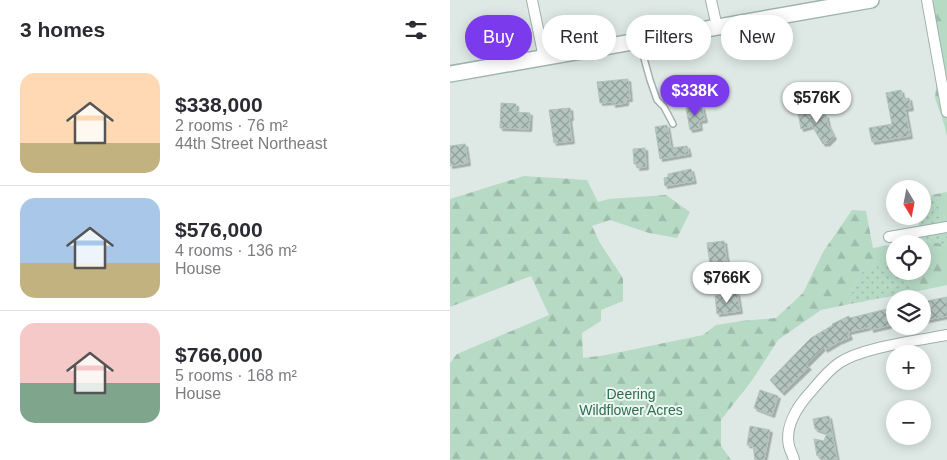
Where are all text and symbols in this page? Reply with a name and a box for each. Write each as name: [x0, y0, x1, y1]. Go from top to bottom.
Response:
chip: Buy: [465, 15, 532, 60]
chip: Rent: [542, 15, 616, 60]
chip: Filters: [626, 15, 711, 60]
chip: New: [721, 15, 793, 60]
icon: filters: [402, 16, 430, 44]
text: 3 homes: [20, 18, 105, 41]
pin: $338K: [660, 74, 730, 117]
text: $338K: [671, 82, 719, 99]
pin: $576K: [782, 82, 852, 124]
text: $576K: [793, 89, 841, 106]
icon: home: [60, 93, 120, 153]
text: $338,000: [175, 93, 263, 116]
text: 2 rooms · 76 m²: [175, 117, 288, 134]
text: 44th Street Northeast: [175, 135, 327, 152]
north arrow: [886, 180, 931, 225]
map controls: [886, 180, 931, 445]
icon: home: [60, 218, 120, 278]
text: $576,000: [175, 218, 263, 241]
button: locate: [886, 235, 931, 280]
text: 4 rooms · 136 m²: [175, 242, 297, 259]
text: House: [175, 260, 221, 277]
pin: $766K: [692, 262, 762, 304]
text: $766K: [703, 269, 751, 286]
button: layers: [886, 290, 931, 335]
icon: home: [60, 343, 120, 403]
text: $766,000: [175, 343, 263, 366]
button: +: [886, 345, 931, 390]
text: 5 rooms · 168 m²: [175, 367, 297, 384]
text: House: [175, 385, 221, 402]
park label: Deering Wildflower Acres: [579, 386, 683, 418]
button: −: [886, 400, 931, 445]

